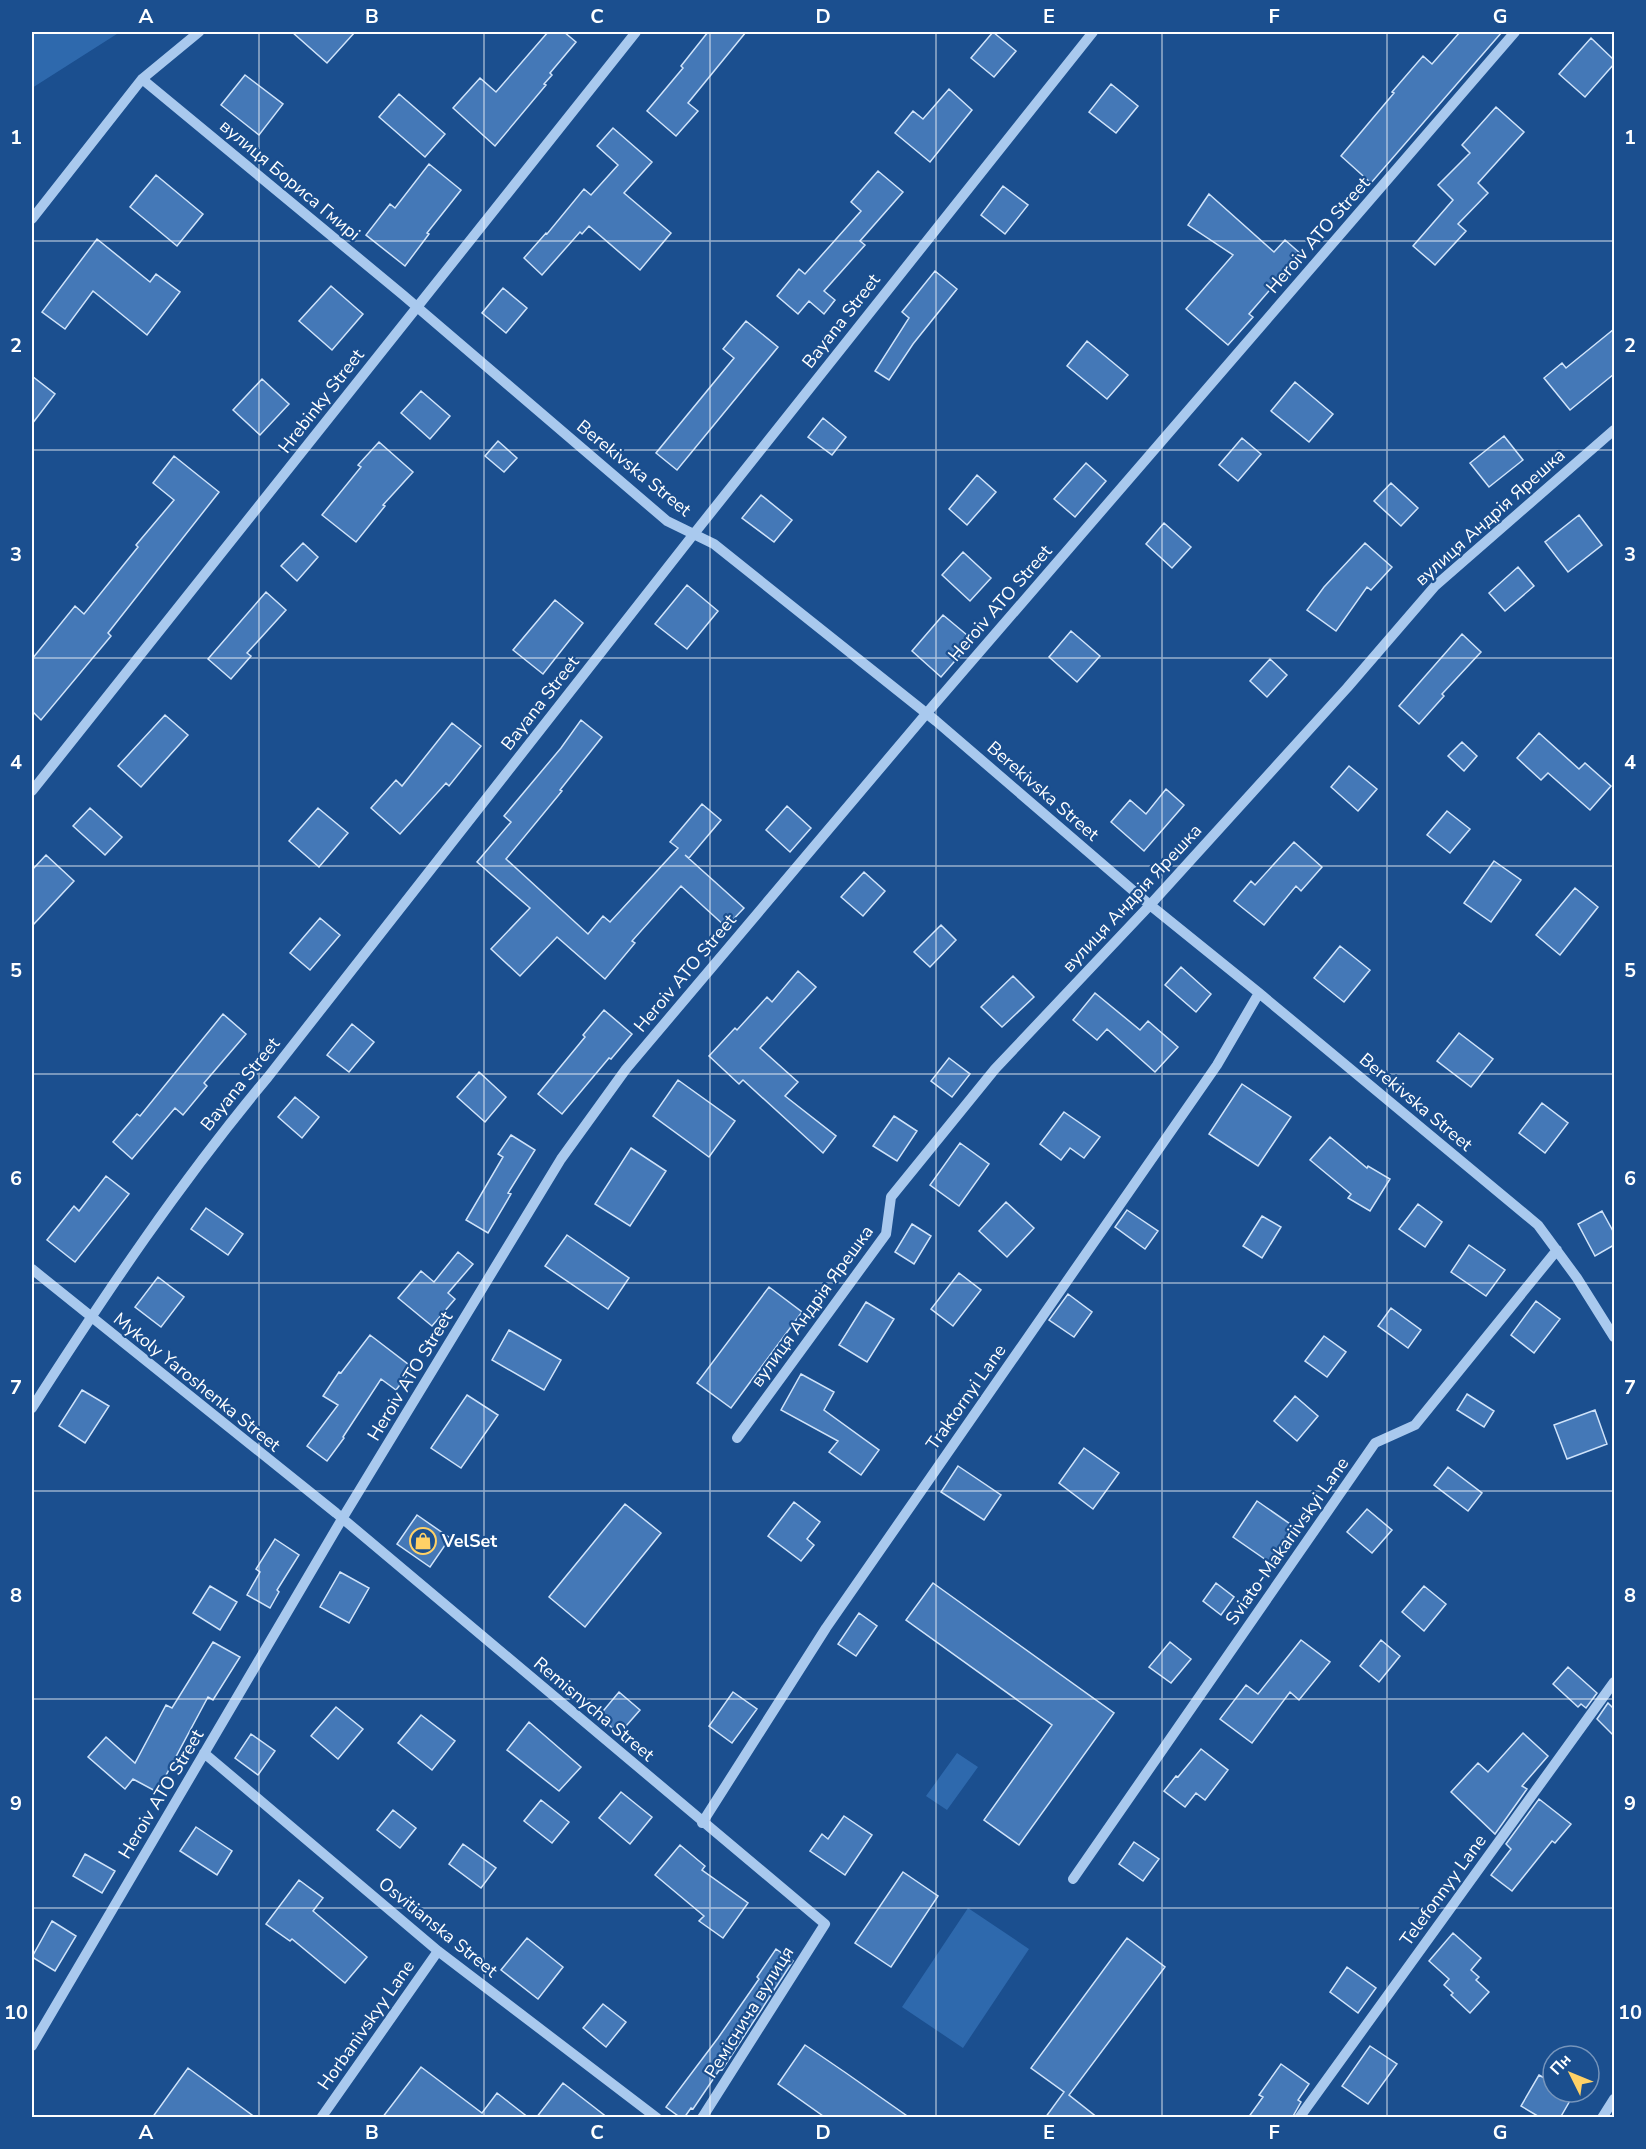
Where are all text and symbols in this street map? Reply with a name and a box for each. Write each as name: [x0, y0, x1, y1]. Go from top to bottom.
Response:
text: A: [139, 3, 154, 30]
text: B: [365, 3, 379, 30]
text: C: [590, 3, 604, 30]
text: D: [815, 3, 831, 30]
text: E: [1043, 3, 1055, 30]
text: F: [1268, 3, 1280, 30]
text: G: [1493, 3, 1507, 30]
street label: вулиця Бориса Гмирі: [215, 114, 365, 246]
text: 1: [10, 124, 22, 151]
text: 1: [1624, 124, 1636, 151]
street label: Heroiv ATO Street: [1261, 171, 1376, 298]
street label: Bayana Street: [797, 268, 886, 373]
text: 2: [10, 332, 22, 359]
text: 2: [1624, 332, 1636, 359]
street label: Hrebinky Street: [273, 343, 370, 458]
street label: Berekivska Street: [572, 414, 697, 522]
street label: вулиця Андрія Ярешка: [1410, 443, 1570, 591]
street label: Heroiv ATO Street: [943, 539, 1058, 666]
text: 3: [10, 541, 22, 568]
text: 3: [1624, 541, 1636, 568]
street label: Bayana Street: [496, 650, 585, 755]
street label: Berekivska Street: [982, 736, 1105, 847]
text: 4: [10, 749, 22, 776]
text: 4: [1624, 749, 1636, 776]
street label: вулиця Андрія Ярешка: [1057, 819, 1207, 977]
street label: Heroiv ATO Street: [629, 908, 742, 1037]
text: 5: [10, 957, 22, 984]
text: 5: [1624, 957, 1636, 984]
street label: Bayana Street: [195, 1032, 286, 1136]
street label: Berekivska Street: [1354, 1048, 1478, 1157]
text: 6: [10, 1165, 22, 1192]
text: 6: [1624, 1165, 1636, 1192]
street label: вулиця Андрія Ярешка: [745, 1220, 879, 1392]
street label: Heroiv ATO Street: [362, 1306, 459, 1445]
street label: Mykoly Yaroshenka Street: [108, 1307, 286, 1457]
street label: Traktornyi Lane: [921, 1339, 1011, 1455]
text: 7: [10, 1374, 22, 1401]
text: 7: [1624, 1374, 1636, 1401]
street label: Sviato-Makariivskyi Lane: [1220, 1452, 1354, 1630]
shop icon: VelSet: [408, 1526, 438, 1556]
place label: VelSet: [441, 1529, 497, 1553]
text: 8: [10, 1582, 22, 1609]
text: 8: [1624, 1582, 1636, 1609]
street label: Remisnycha Street: [529, 1651, 660, 1767]
street label: Heroiv ATO Street: [113, 1724, 210, 1863]
text: 9: [10, 1790, 22, 1817]
text: 9: [1624, 1790, 1636, 1817]
street label: Telefonnyy Lane: [1394, 1829, 1492, 1951]
street label: Osvitianska Street: [373, 1871, 503, 1983]
street label: Реміснича вулиця: [699, 1942, 799, 2082]
street label: Horbanivskyy Lane: [312, 1955, 420, 2095]
text: 10: [4, 1999, 28, 2026]
text: 10: [1618, 1999, 1642, 2026]
north arrow: [1541, 2044, 1601, 2104]
text: Пн: [1545, 2049, 1576, 2080]
text: A: [139, 2119, 154, 2146]
text: B: [365, 2119, 379, 2146]
text: C: [590, 2119, 604, 2146]
text: D: [815, 2119, 831, 2146]
text: E: [1043, 2119, 1055, 2146]
text: F: [1268, 2119, 1280, 2146]
text: G: [1493, 2119, 1507, 2146]

